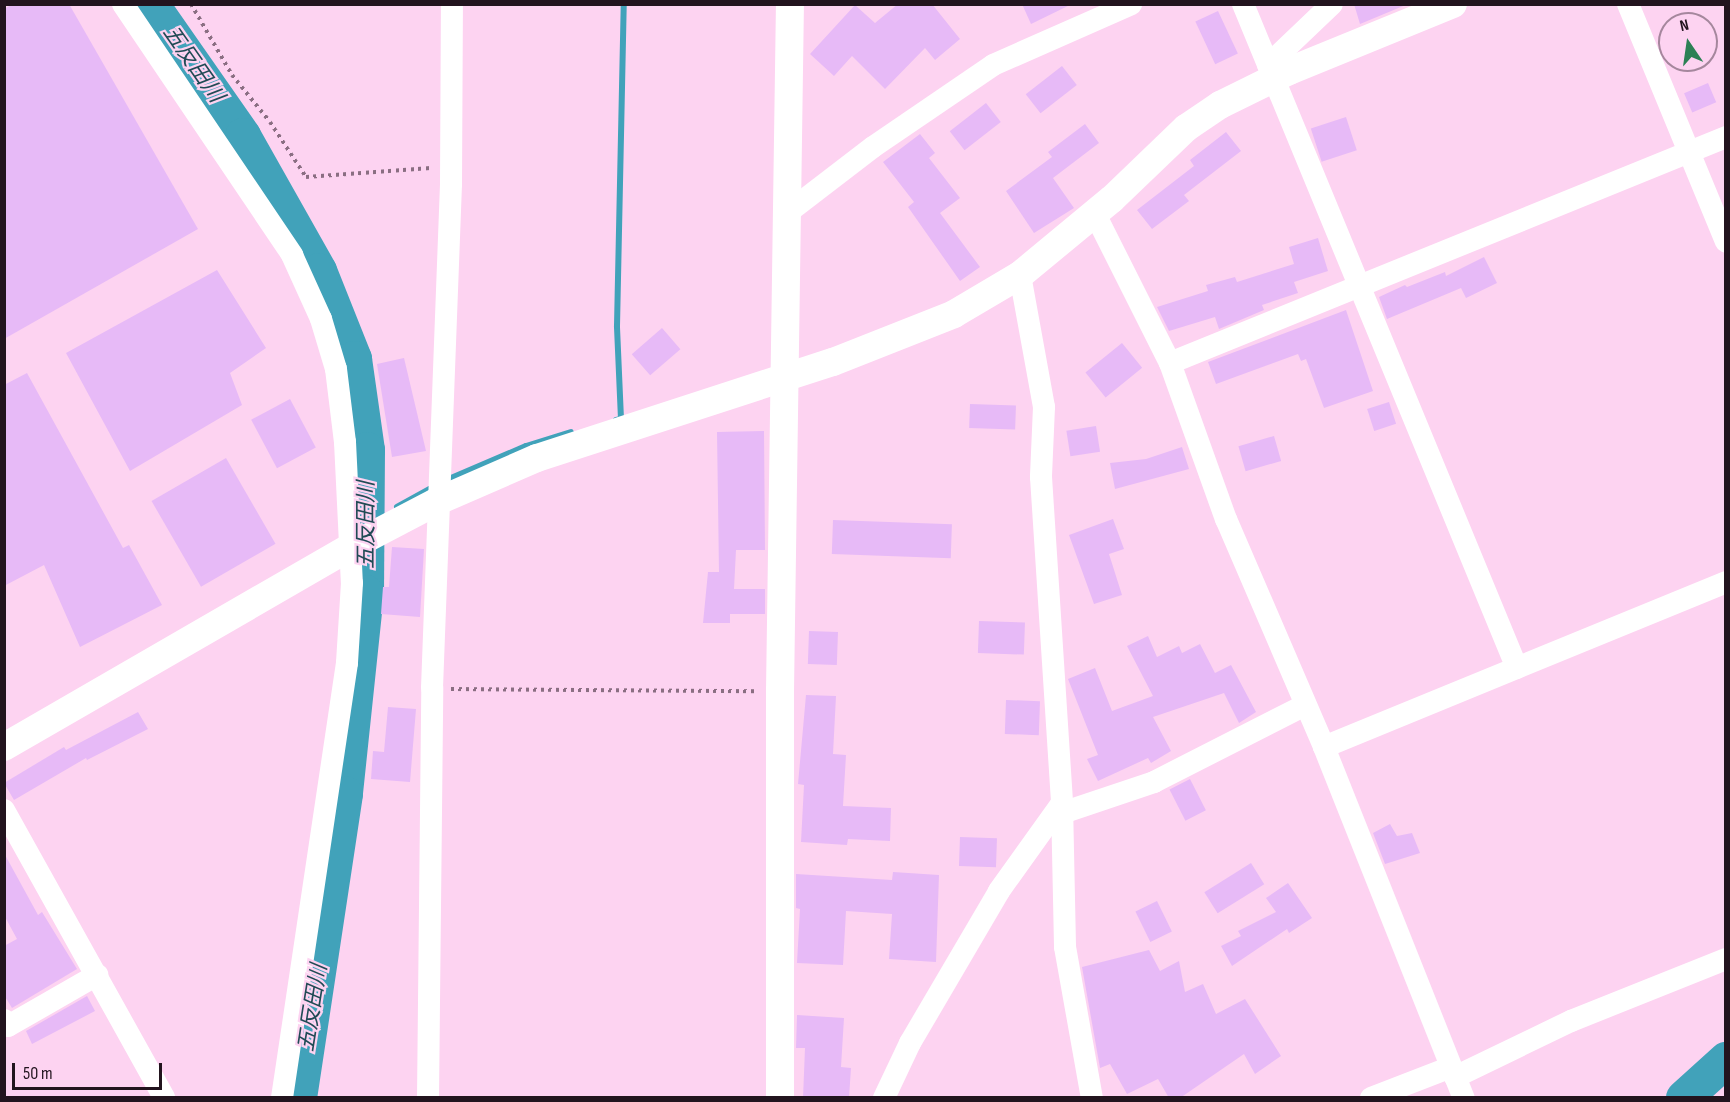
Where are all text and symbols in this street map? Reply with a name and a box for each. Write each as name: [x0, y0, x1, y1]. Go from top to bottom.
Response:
north arrow: [1658, 12, 1718, 72]
text: N: [1678, 16, 1691, 36]
water label: 五反田川: [157, 20, 229, 108]
water label: 五反田川: [354, 481, 380, 569]
water label: 五反田川: [293, 962, 333, 1054]
scale bar: [15, 1051, 165, 1089]
text: 50 m: [23, 1063, 53, 1084]

